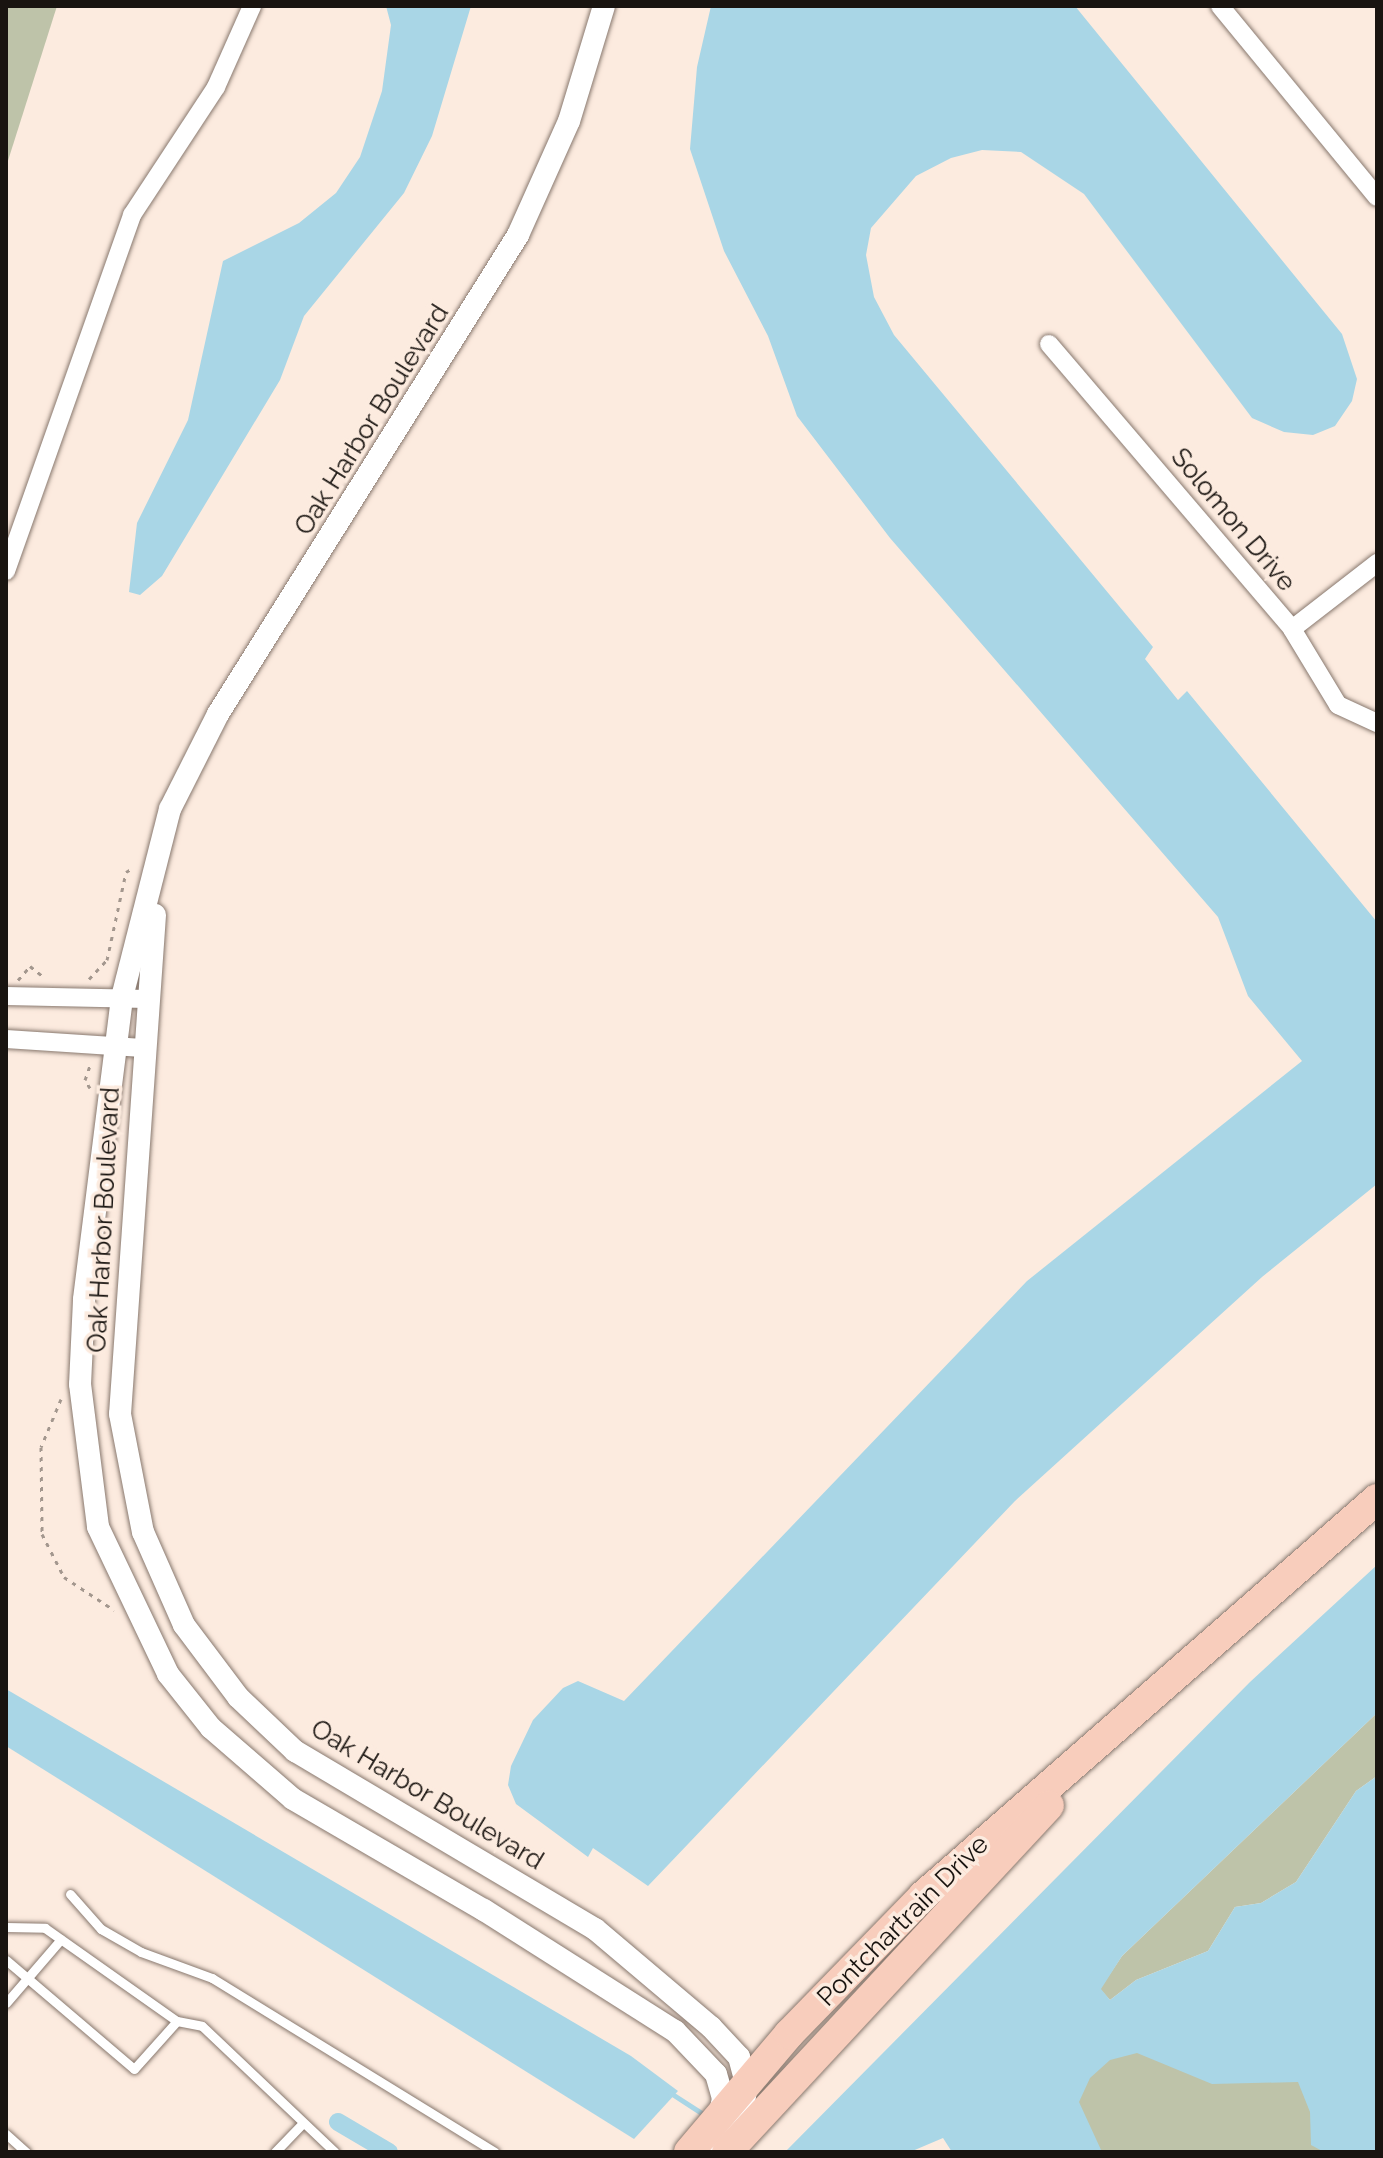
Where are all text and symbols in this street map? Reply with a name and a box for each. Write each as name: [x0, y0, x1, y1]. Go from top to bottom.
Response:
street label: Oak Harbor Boulevard: [288, 299, 456, 541]
street label: Solomon Drive: [1164, 442, 1302, 598]
street label: Oak Harbor Boulevard: [81, 1086, 127, 1354]
street label: Oak Harbor Boulevard: [305, 1713, 549, 1877]
street label: Pontchartrain Drive: [811, 1829, 995, 2013]

